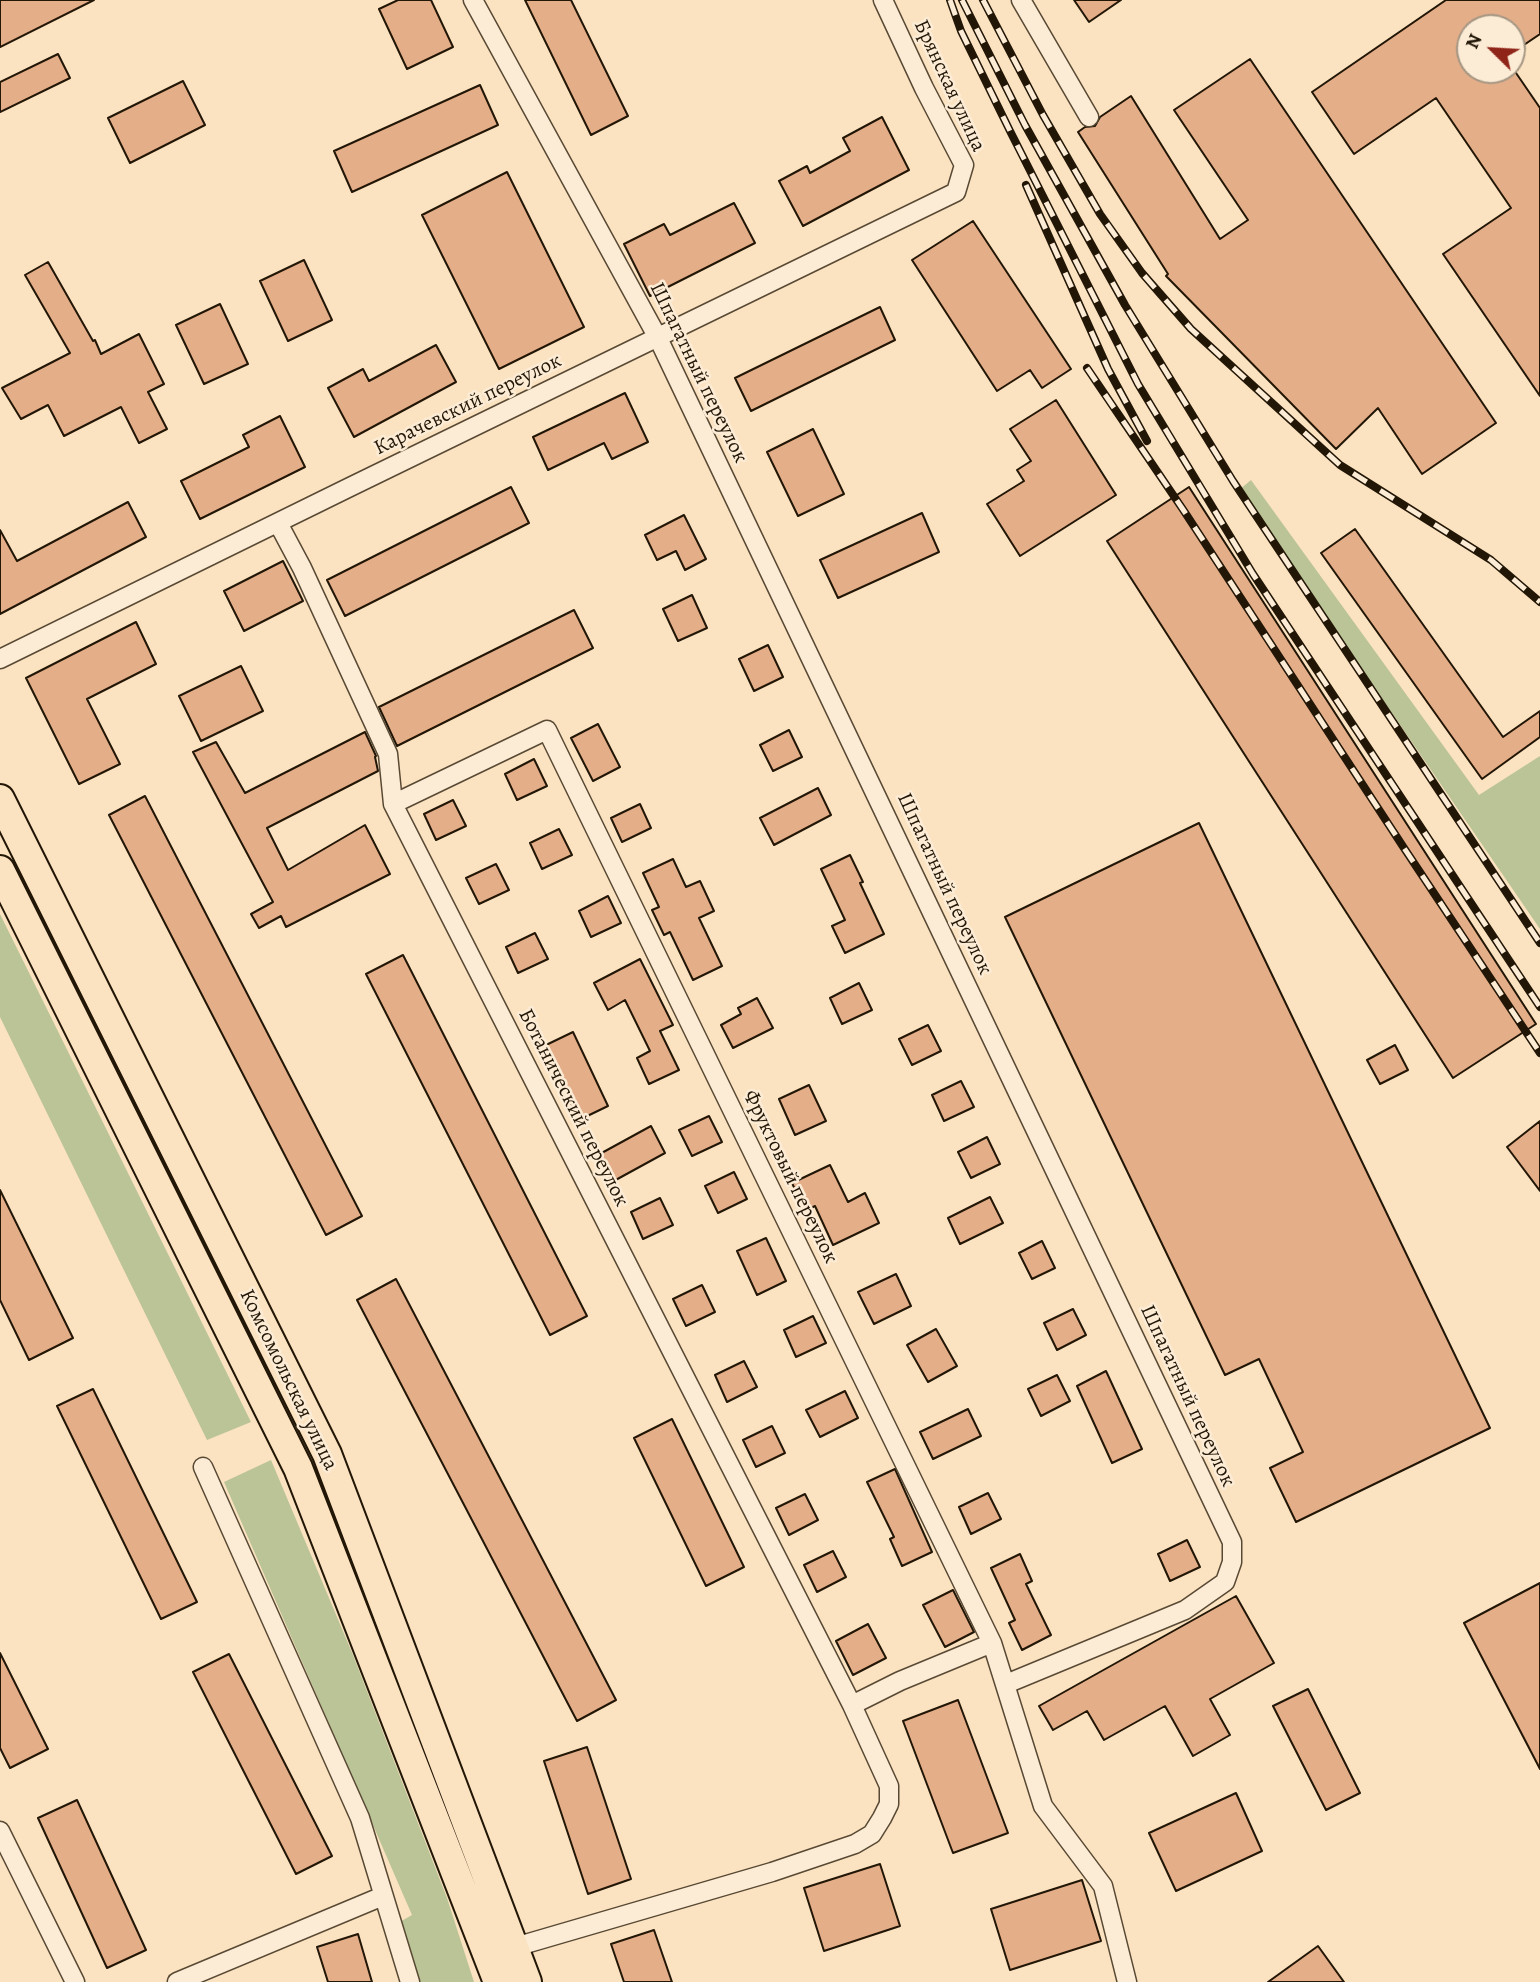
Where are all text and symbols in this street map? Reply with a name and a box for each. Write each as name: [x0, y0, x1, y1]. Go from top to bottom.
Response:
north arrow: [1456, 14, 1526, 84]
street label: Брянская улица: [907, 16, 991, 156]
text: N: [1459, 30, 1488, 53]
street label: Шпагатный переулок: [643, 279, 753, 467]
street label: Карачевский переулок: [370, 349, 566, 461]
street label: Шпагатный переулок: [891, 789, 997, 979]
street label: Ботанический переулок: [512, 1005, 634, 1211]
street label: Фруктовый переулок: [737, 1086, 843, 1268]
street label: Комсомольская улица: [233, 1285, 343, 1475]
street label: Шпагатный переулок: [1134, 1301, 1240, 1491]

